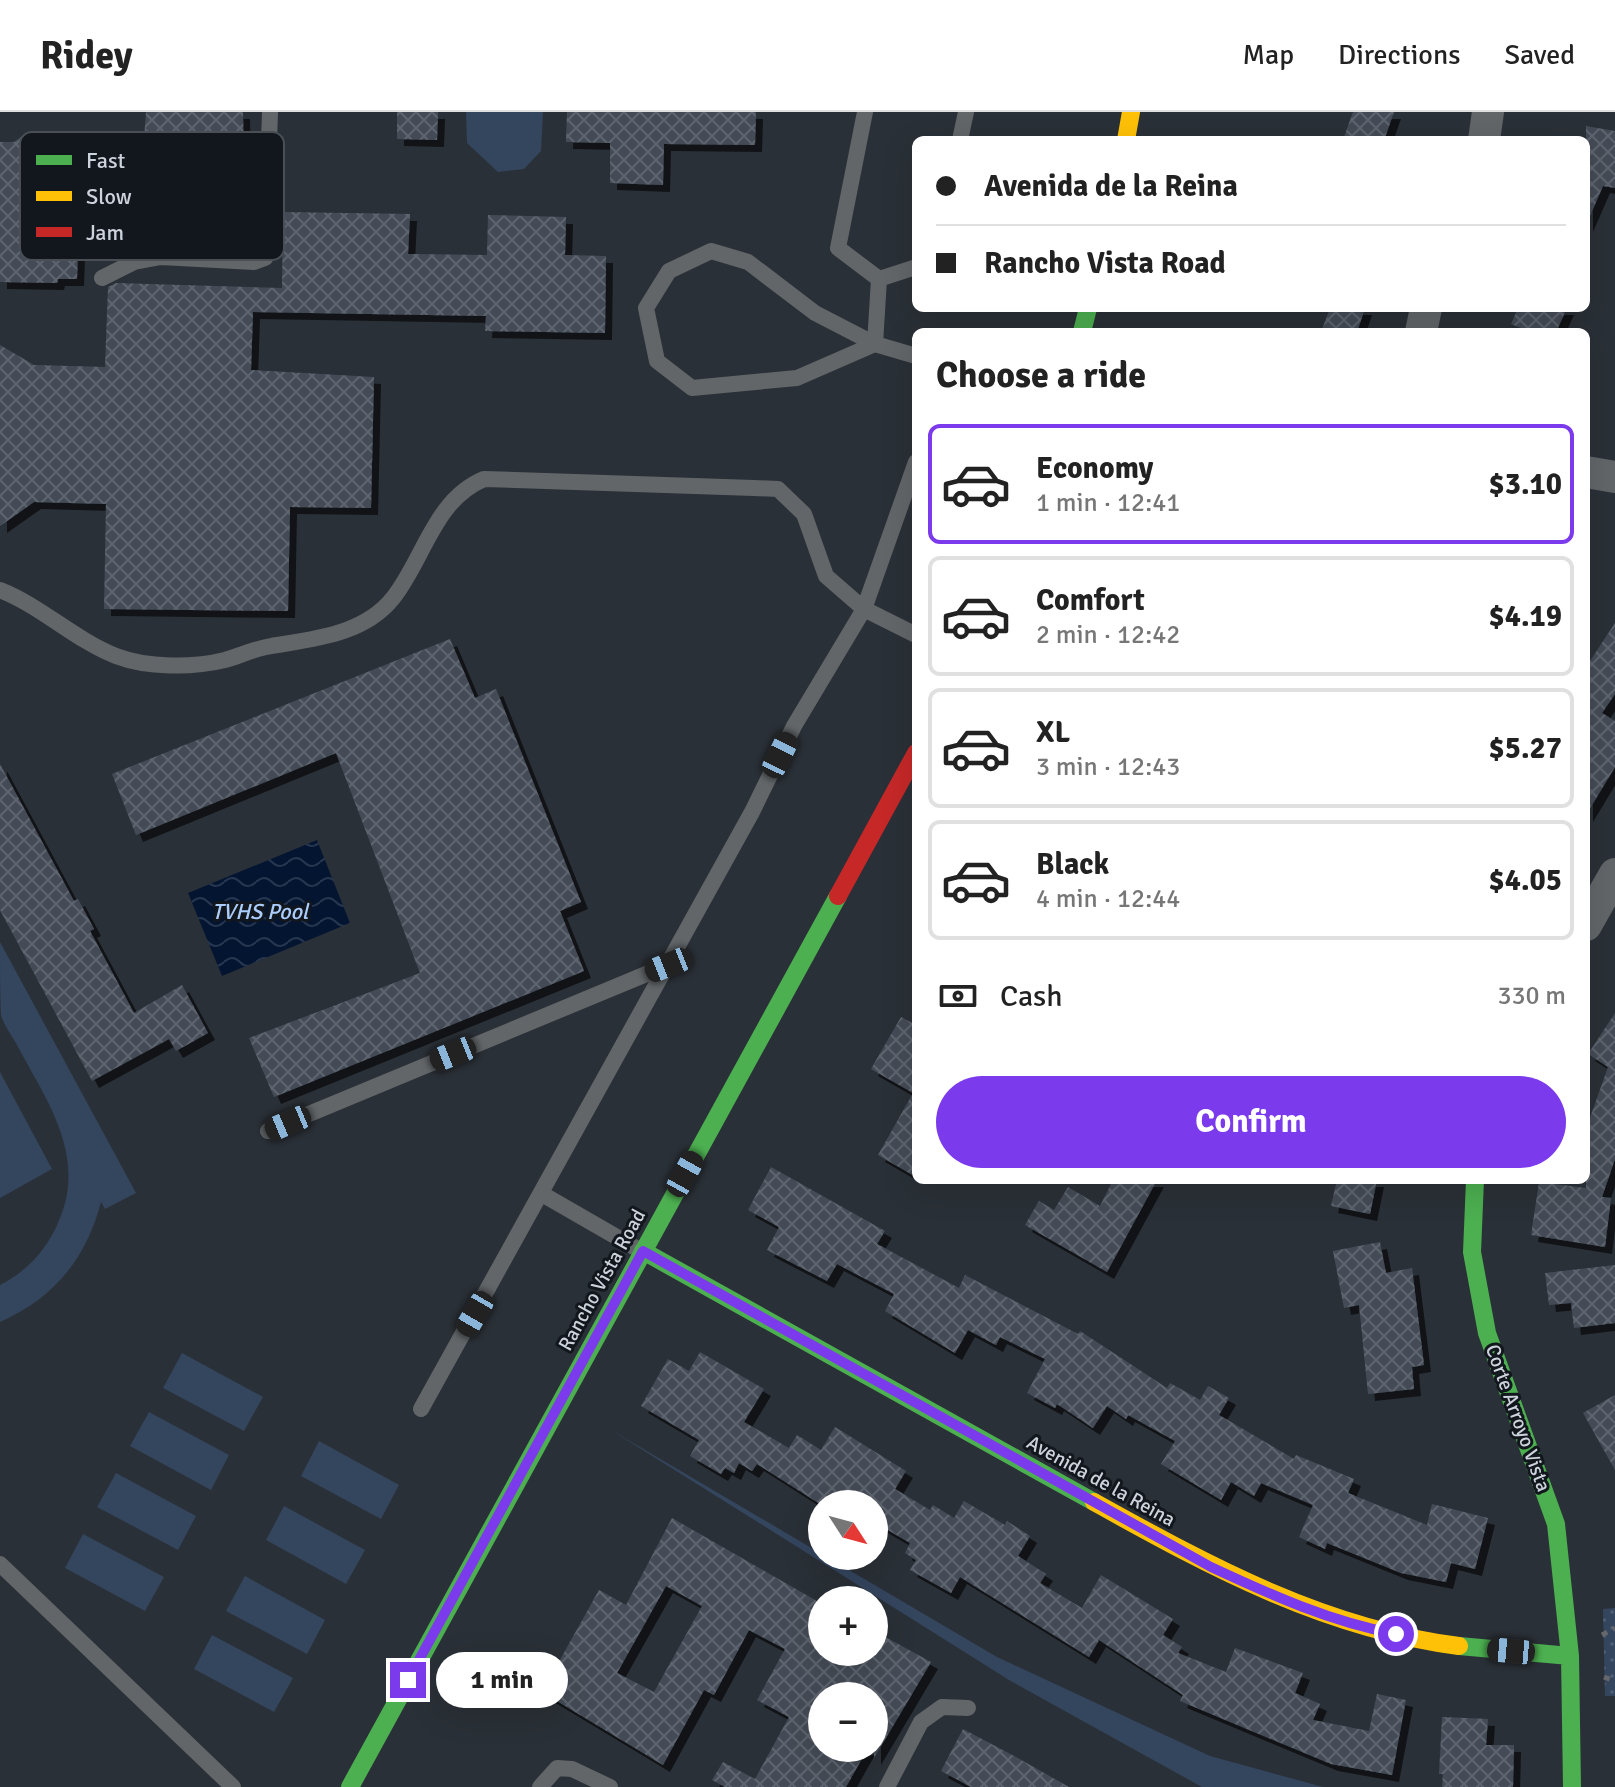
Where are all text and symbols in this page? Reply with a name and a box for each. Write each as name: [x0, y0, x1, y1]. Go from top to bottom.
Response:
text: Ridey: [40, 32, 133, 79]
text: Map: [1242, 38, 1294, 72]
text: Directions: [1338, 38, 1460, 72]
text: Saved: [1504, 38, 1575, 72]
legend: [20, 132, 284, 260]
text: Fast: [86, 147, 126, 174]
text: Avenida de la Reina: [984, 168, 1238, 205]
text: Slow: [86, 183, 132, 210]
text: Jam: [86, 219, 124, 246]
text: Rancho Vista Road: [984, 245, 1226, 282]
text: Choose a ride: [936, 353, 1146, 398]
icon: car: [940, 448, 1012, 520]
text: Economy: [1036, 450, 1153, 487]
text: $3.10: [1489, 466, 1562, 503]
text: 1 min · 12:41: [1036, 487, 1180, 519]
icon: car: [940, 580, 1012, 652]
text: Comfort: [1036, 582, 1145, 619]
text: $4.19: [1489, 598, 1562, 635]
text: 2 min · 12:42: [1036, 619, 1180, 651]
icon: car: [940, 712, 1012, 784]
text: XL: [1036, 714, 1070, 751]
car: [759, 728, 801, 782]
text: $5.27: [1489, 730, 1562, 767]
text: 3 min · 12:43: [1036, 751, 1180, 783]
icon: car: [940, 844, 1012, 916]
text: Black: [1036, 846, 1109, 883]
text: $4.05: [1489, 862, 1562, 899]
text: 4 min · 12:44: [1036, 883, 1180, 915]
water label: TVHS Pool: [212, 898, 310, 925]
car: [641, 945, 695, 985]
icon: cash: [936, 974, 980, 1018]
text: Cash: [1000, 978, 1063, 1015]
text: 330 m: [1497, 980, 1566, 1012]
car: [426, 1034, 480, 1074]
button: Confirm: [936, 1076, 1566, 1168]
car: [261, 1103, 315, 1143]
car: [663, 1147, 707, 1201]
street label: Rancho Vista Road: [553, 1205, 651, 1355]
car: [453, 1287, 497, 1341]
street label: Corte Arroyo Vista: [1480, 1341, 1556, 1495]
street label: Avenida de la Reina: [1022, 1430, 1180, 1532]
north arrow: [808, 1490, 888, 1570]
map controls: [808, 1490, 888, 1762]
button: +: [808, 1586, 888, 1666]
route start: [1378, 1616, 1414, 1652]
car: [1486, 1637, 1536, 1665]
callout: 1 min: [436, 1652, 568, 1708]
route end: [390, 1662, 426, 1698]
text: 1 min: [471, 1664, 533, 1696]
button: −: [808, 1682, 888, 1762]

